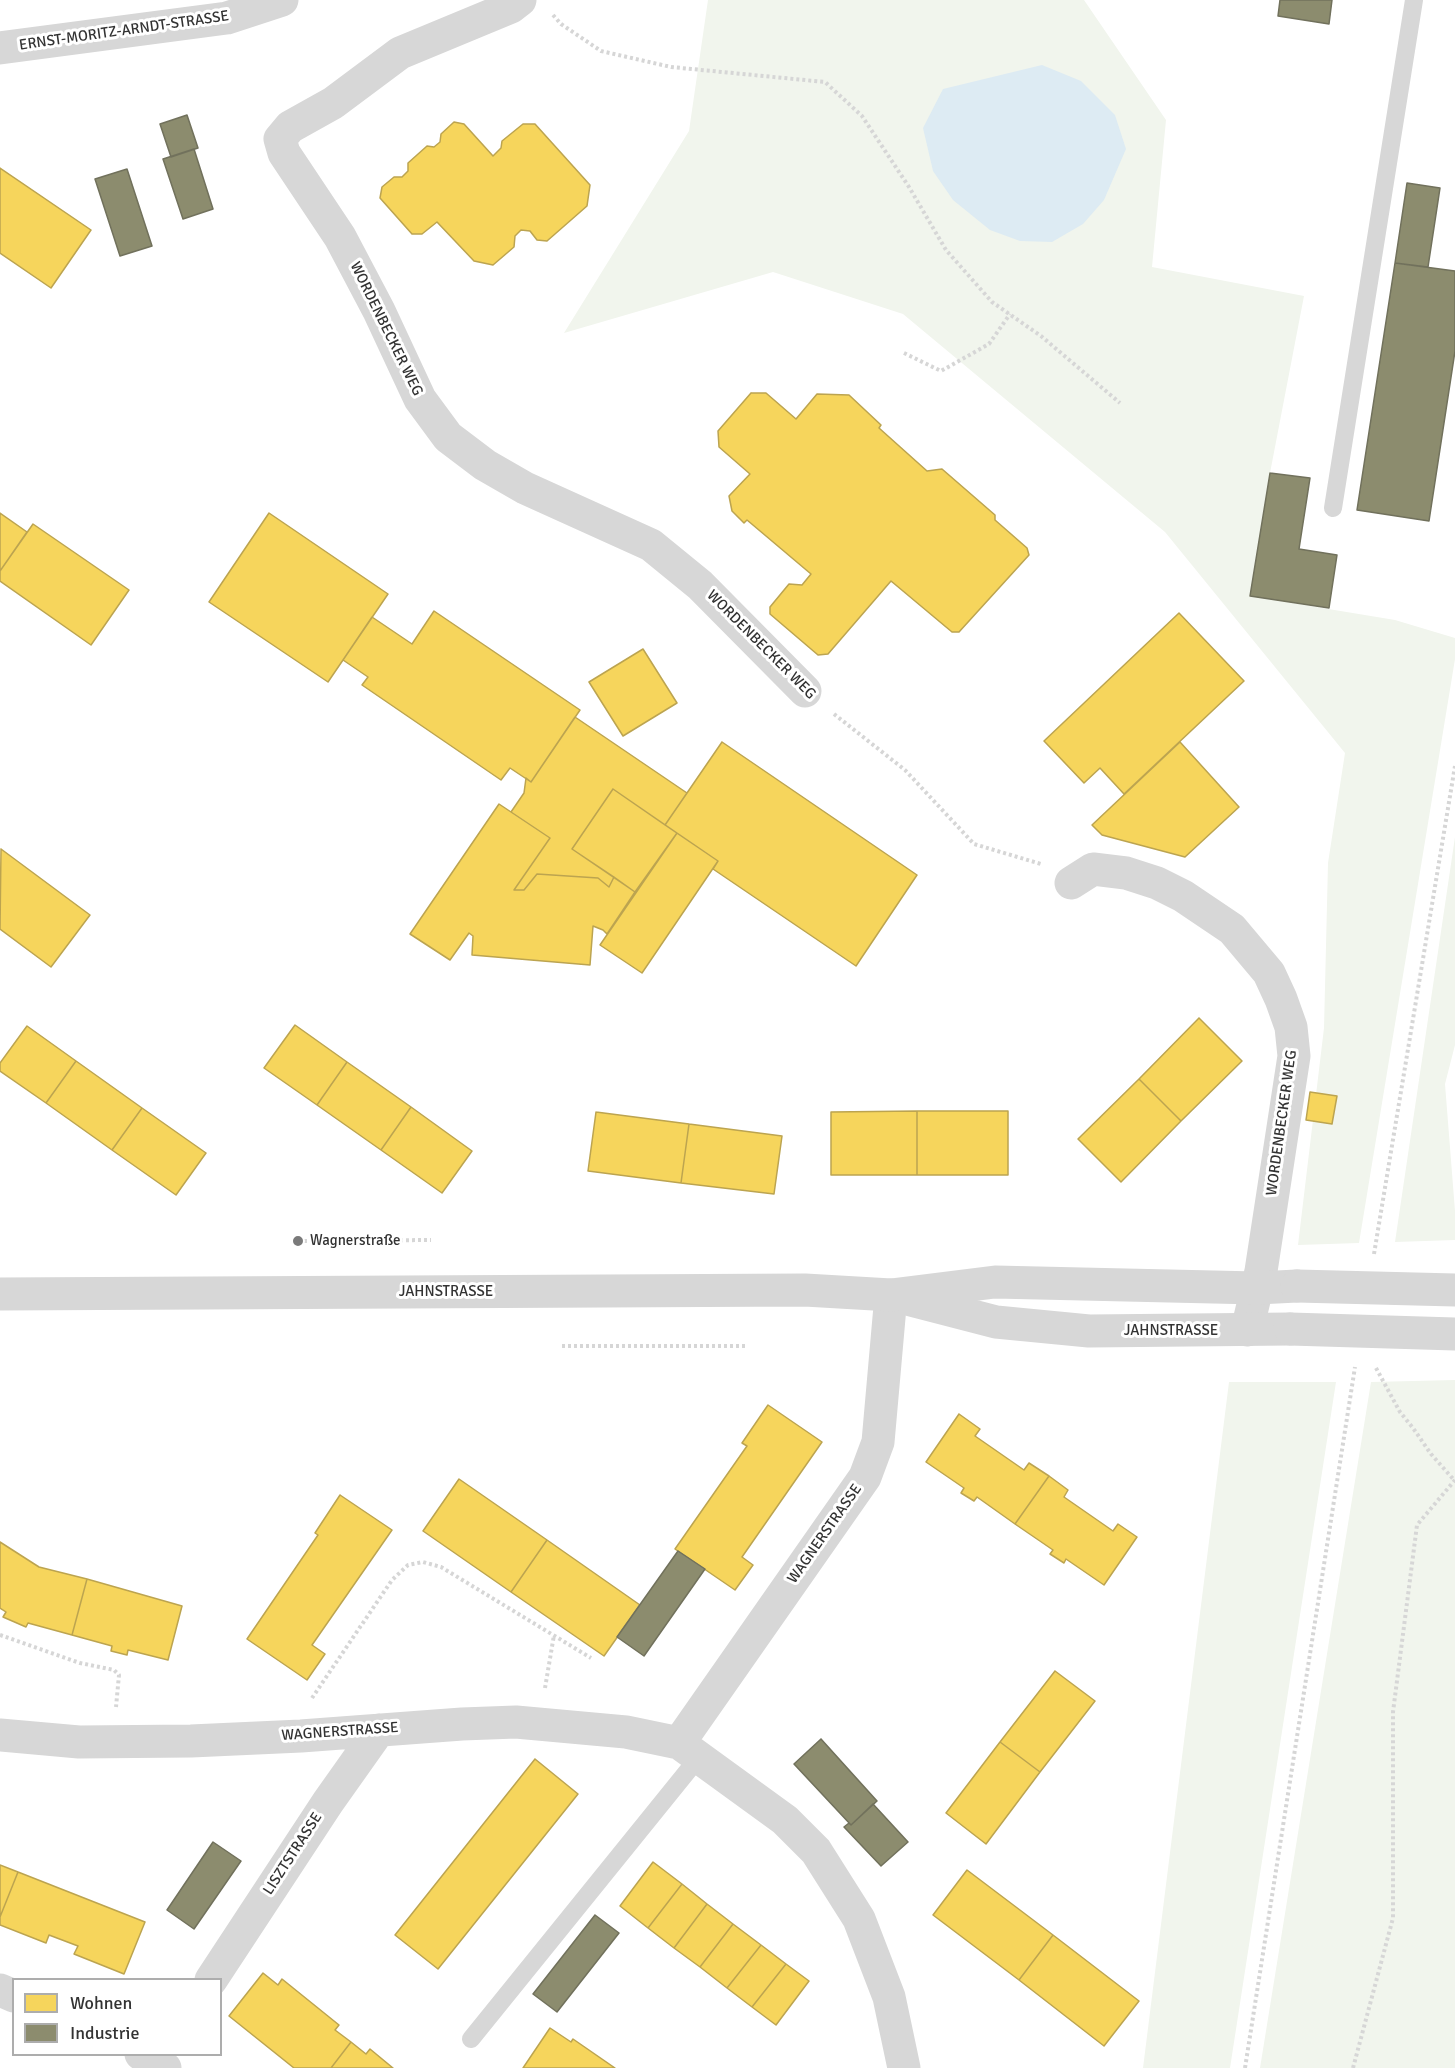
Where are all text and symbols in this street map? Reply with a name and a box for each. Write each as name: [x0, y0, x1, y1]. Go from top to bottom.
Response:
street label: ERNST-MORITZ-ARNDT-STRASSE: [18, 7, 230, 55]
street label: WORDENBECKER WEG: [346, 259, 426, 399]
street label: WORDENBECKER WEG: [703, 587, 819, 703]
street label: WORDENBECKER WEG: [1263, 1049, 1301, 1197]
place label: Wagnerstraße: [310, 1232, 401, 1250]
marker: Wagnerstraße: [291, 1234, 305, 1248]
street label: JAHNSTRASSE: [399, 1283, 493, 1301]
street label: JAHNSTRASSE: [1124, 1322, 1218, 1340]
street label: WAGNERSTRASSE: [784, 1481, 866, 1587]
street label: WAGNERSTRASSE: [281, 1719, 399, 1745]
street label: LISZTSTRASSE: [260, 1809, 326, 1899]
legend: [12, 1978, 222, 2056]
text: Wohnen: [70, 1992, 132, 2014]
text: Industrie: [70, 2022, 140, 2044]

